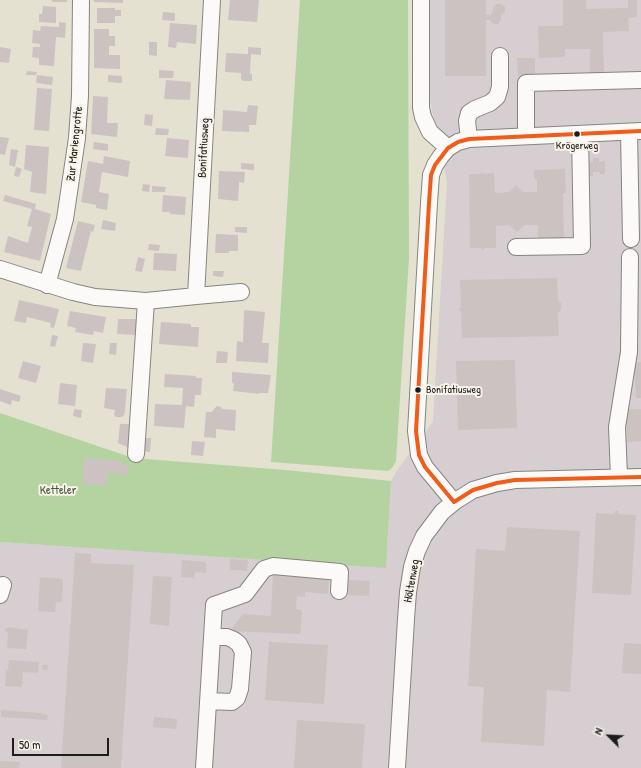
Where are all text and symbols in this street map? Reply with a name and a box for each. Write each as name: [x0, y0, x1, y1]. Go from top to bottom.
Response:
street label: Zur Mariengrotte: [64, 106, 86, 182]
street label: Bonifatiusweg: [195, 118, 213, 178]
marker: Krögerweg: [572, 129, 582, 139]
place label: Krögerweg: [556, 139, 598, 153]
place label: Bonifatiusweg: [426, 383, 481, 397]
marker: Bonifatiusweg: [413, 385, 423, 395]
park label: Ketteler: [40, 484, 76, 498]
street label: Höltenweg: [401, 558, 423, 604]
north arrow: [589, 716, 629, 756]
text: N: [590, 726, 606, 737]
scale bar: [14, 730, 111, 756]
text: 50 m: [19, 736, 40, 753]

